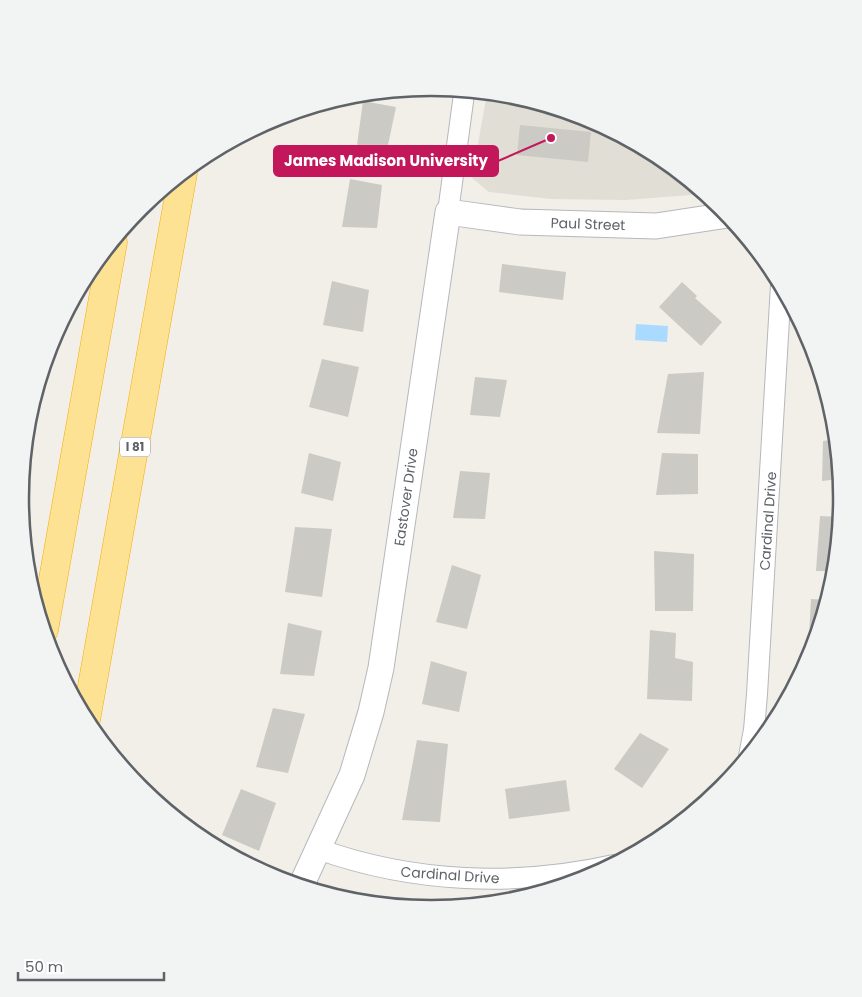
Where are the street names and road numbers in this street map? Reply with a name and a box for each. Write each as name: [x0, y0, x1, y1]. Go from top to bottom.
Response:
street label: Paul Street: [550, 213, 626, 235]
road number: I 81: [120, 438, 150, 457]
street label: Eastover Drive: [389, 446, 423, 547]
street label: Cardinal Drive: [755, 471, 781, 571]
street label: Cardinal Drive: [400, 862, 500, 888]

